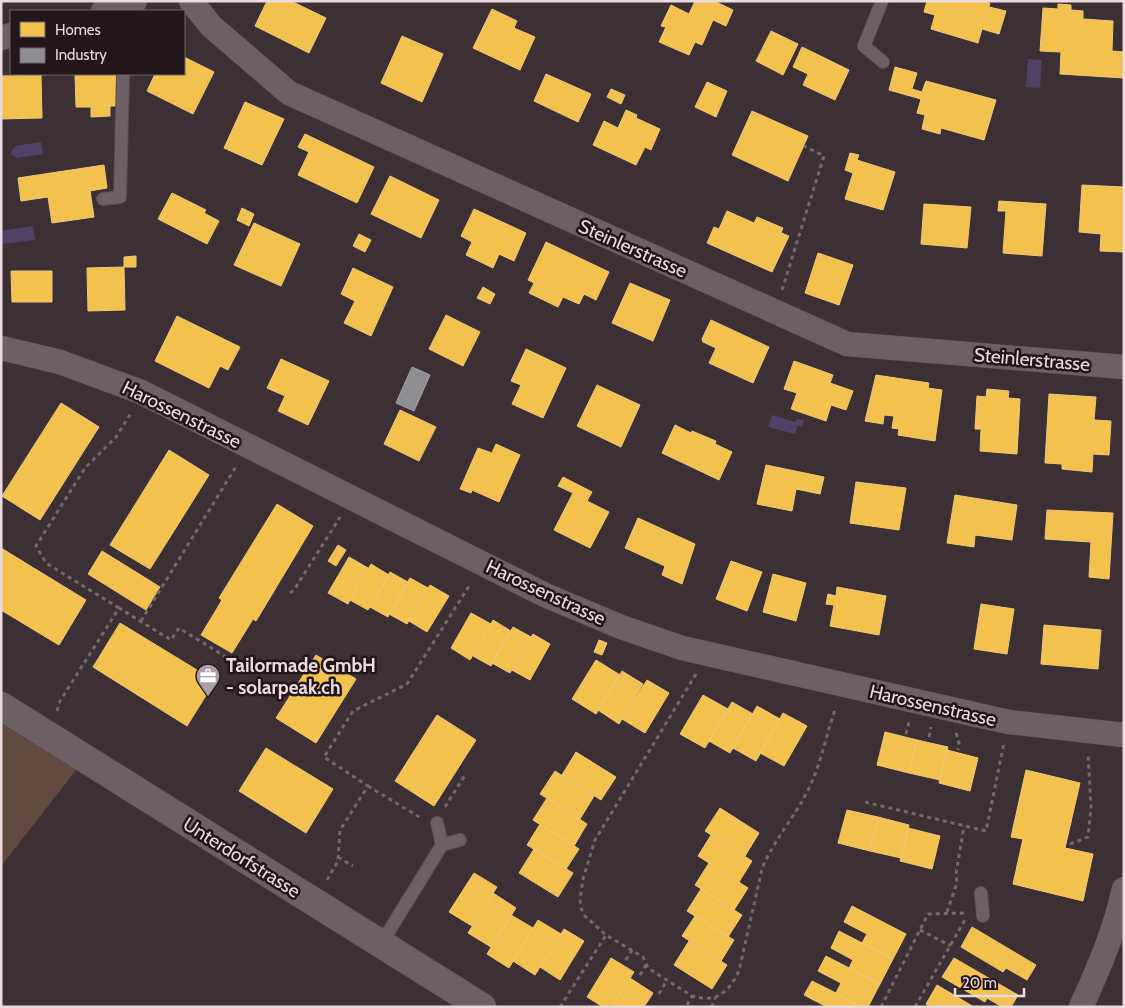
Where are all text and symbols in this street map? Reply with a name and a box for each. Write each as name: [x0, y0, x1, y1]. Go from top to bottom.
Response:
legend: [10, 10, 185, 75]
text: Homes: [55, 21, 101, 39]
text: Industry: [55, 46, 107, 64]
street label: Steinlerstrasse: [575, 214, 691, 283]
street label: Steinlerstrasse: [973, 343, 1091, 376]
street label: Harossenstrasse: [119, 376, 245, 453]
street label: Harossenstrasse: [482, 555, 610, 630]
place label: Tailormade GmbH - solarpeak.ch: [226, 654, 376, 699]
office icon: Tailormade GmbH - solarpeak.ch: [195, 663, 221, 697]
street label: Harossenstrasse: [867, 680, 999, 731]
street label: Unterdorfstrasse: [179, 812, 305, 903]
scale bar: [955, 966, 1024, 998]
text: 20 m: [962, 974, 997, 992]

